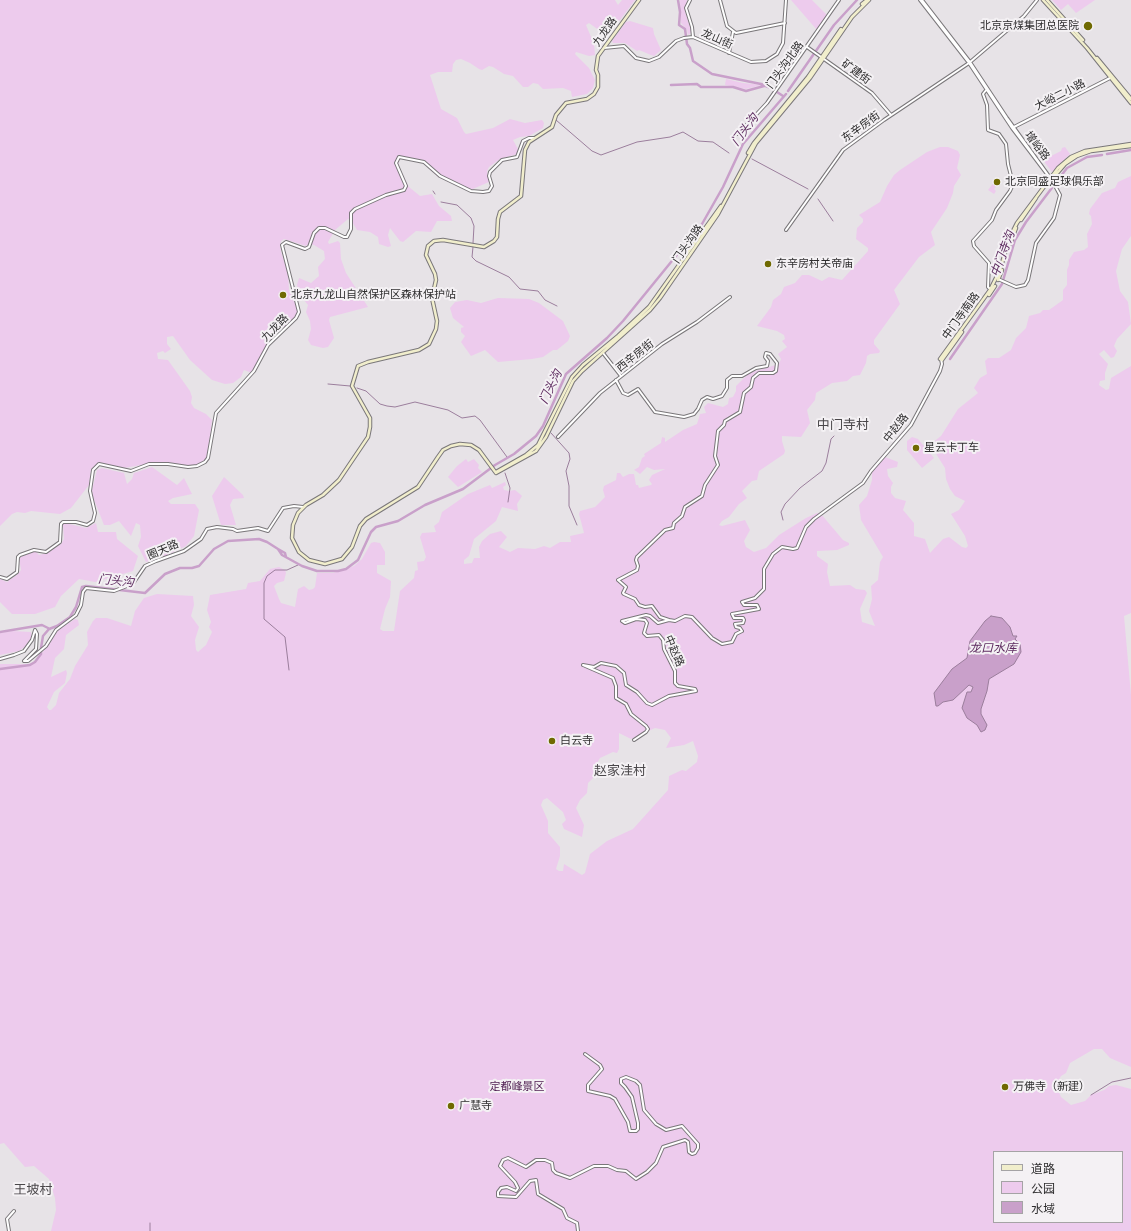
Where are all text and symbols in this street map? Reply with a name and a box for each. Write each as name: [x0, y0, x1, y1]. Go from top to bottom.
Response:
street label: 九龙路: [590, 15, 620, 49]
place label: 北京京煤集团总医院: [980, 19, 1079, 33]
marker: 北京京煤集团总医院: [1082, 20, 1094, 32]
street label: 龙山街: [699, 26, 735, 52]
street label: 门头沟北路: [763, 39, 807, 91]
street label: 矿建街: [839, 57, 873, 87]
street label: 大峪二小路: [1033, 77, 1087, 113]
street label: 东辛房街: [839, 109, 883, 145]
water label: 门头沟: [728, 111, 762, 149]
street label: 增峪路: [1022, 129, 1052, 163]
place label: 北京同盛足球俱乐部: [1005, 175, 1104, 189]
marker: 北京同盛足球俱乐部: [992, 177, 1002, 187]
street label: 门头沟路: [670, 222, 706, 266]
water label: 中门寺沟: [988, 229, 1018, 279]
place label: 东辛房村关帝庙: [776, 257, 853, 271]
marker: 东辛房村关帝庙: [763, 259, 773, 269]
place label: 北京九龙山自然保护区森林保护站: [291, 288, 456, 302]
marker: 北京九龙山自然保护区森林保护站: [278, 290, 288, 300]
street label: 中门寺南路: [939, 290, 983, 342]
street label: 九龙路: [259, 312, 291, 344]
street label: 西辛房街: [614, 337, 656, 375]
water label: 门头沟: [537, 368, 565, 406]
street label: 中赵路: [881, 411, 911, 445]
district label: 中门寺村: [817, 417, 869, 433]
place label: 星云卡丁车: [924, 441, 979, 455]
marker: 星云卡丁车: [911, 443, 921, 453]
street label: 圈天路: [145, 537, 181, 563]
water label: 门头沟: [97, 572, 135, 590]
street label: 中赵路: [661, 633, 687, 669]
water label: 龙口水库: [969, 641, 1017, 655]
place label: 白云寺: [560, 734, 593, 748]
marker: 白云寺: [547, 736, 557, 746]
district label: 赵家洼村: [594, 763, 646, 779]
park label: 定都峰景区: [490, 1080, 544, 1094]
place label: 万佛寺（新建）: [1013, 1080, 1090, 1094]
marker: 万佛寺（新建）: [1000, 1082, 1010, 1092]
place label: 广慧寺: [459, 1099, 492, 1113]
marker: 广慧寺: [446, 1101, 456, 1111]
legend: [993, 1151, 1123, 1223]
text: 道路: [1031, 1161, 1055, 1176]
text: 公园: [1031, 1181, 1055, 1196]
district label: 王坡村: [14, 1182, 52, 1198]
text: 水域: [1031, 1201, 1055, 1216]

